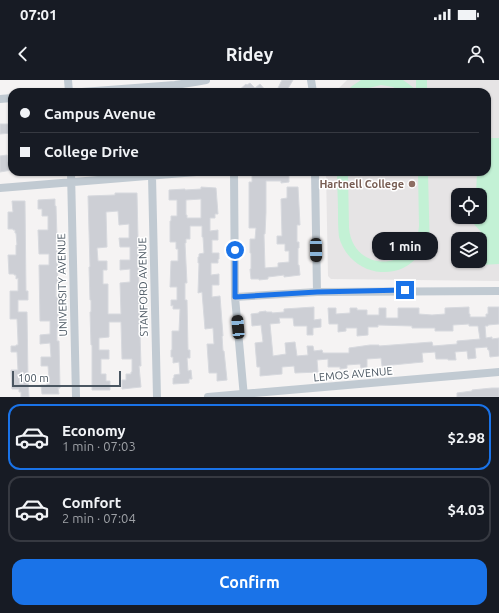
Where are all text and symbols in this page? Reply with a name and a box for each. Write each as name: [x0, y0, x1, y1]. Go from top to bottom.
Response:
text: 07:01: [20, 6, 58, 23]
icon: back: [12, 43, 34, 65]
icon: person: [465, 43, 487, 65]
text: Ridey: [226, 44, 273, 64]
text: Campus Avenue: [44, 105, 156, 122]
text: College Drive: [44, 143, 139, 160]
place label: Hartnell College: [319, 178, 404, 190]
marker: Hartnell College: [407, 179, 417, 189]
map controls: [451, 188, 487, 268]
button: locate: [451, 188, 487, 224]
callout: 1 min: [372, 232, 438, 260]
button: layers: [451, 232, 487, 268]
street label: UNIVERSITY AVENUE: [55, 233, 69, 337]
street label: STANFORD AVENUE: [136, 237, 150, 337]
car: [310, 238, 322, 262]
text: 1 min: [389, 239, 421, 253]
route start: [226, 241, 244, 259]
route end: [396, 281, 414, 299]
car: [231, 315, 245, 339]
street label: LEMOS AVENUE: [313, 365, 393, 383]
scale bar: [12, 369, 121, 388]
text: 100 m: [18, 372, 49, 384]
icon: car: [14, 419, 50, 455]
text: Economy: [62, 422, 126, 439]
text: $2.98: [447, 429, 485, 446]
text: 1 min · 07:03: [62, 439, 136, 453]
icon: car: [14, 491, 50, 527]
text: Comfort: [62, 494, 121, 511]
text: $4.03: [447, 501, 485, 518]
text: 2 min · 07:04: [62, 511, 136, 525]
button: Confirm: [12, 559, 487, 605]

